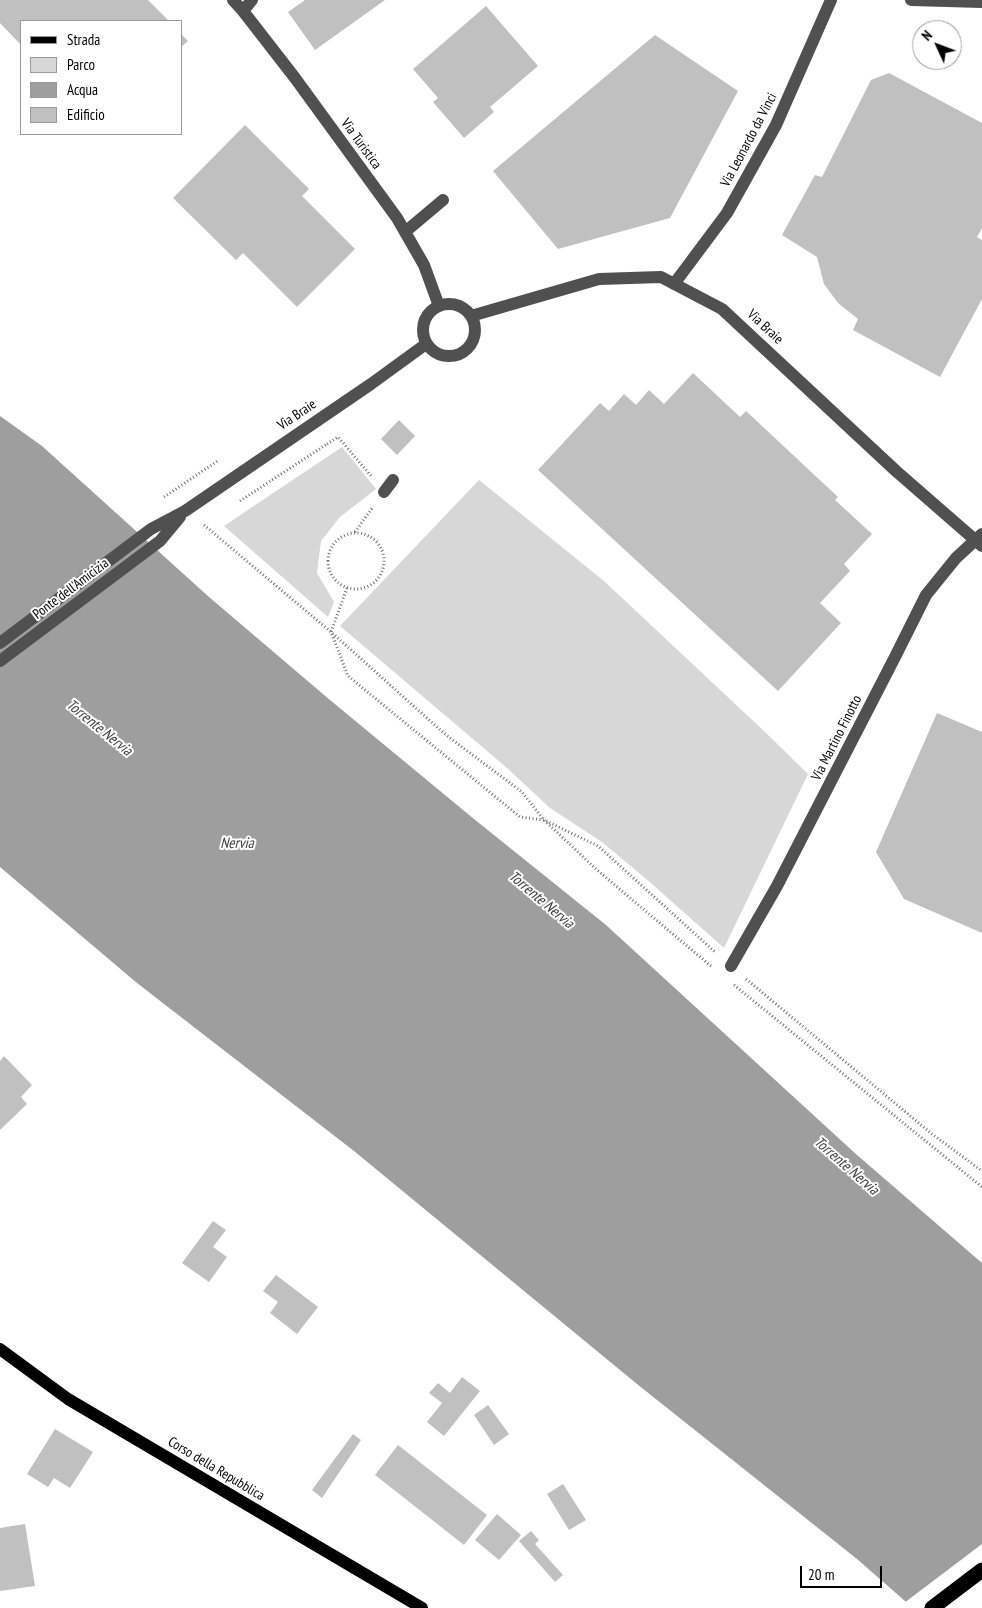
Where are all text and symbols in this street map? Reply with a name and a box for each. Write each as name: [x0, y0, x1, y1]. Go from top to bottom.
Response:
legend: [20, 20, 182, 135]
north arrow: [912, 20, 962, 70]
text: N: [918, 27, 936, 44]
text: Strada: [67, 30, 100, 49]
text: Parco: [67, 55, 95, 74]
text: Acqua: [67, 80, 98, 99]
street label: Via Leonardo da Vinci: [717, 90, 781, 190]
text: Edificio: [67, 105, 105, 124]
street label: Via Turistica: [337, 115, 385, 173]
street label: Via Braie: [744, 306, 786, 348]
street label: Via Braie: [275, 396, 319, 434]
street label: Ponte dell'Amicizia: [30, 555, 112, 623]
street label: Via Martino Finotto: [808, 693, 866, 783]
water label: Torrente Nervia: [62, 696, 136, 760]
water label: Nervia: [220, 835, 254, 853]
water label: Torrente Nervia: [505, 868, 577, 932]
water label: Torrente Nervia: [810, 1133, 882, 1199]
street label: Corso della Repubblica: [165, 1434, 267, 1504]
scale bar: [802, 1556, 884, 1588]
text: 20 m: [808, 1565, 834, 1584]

